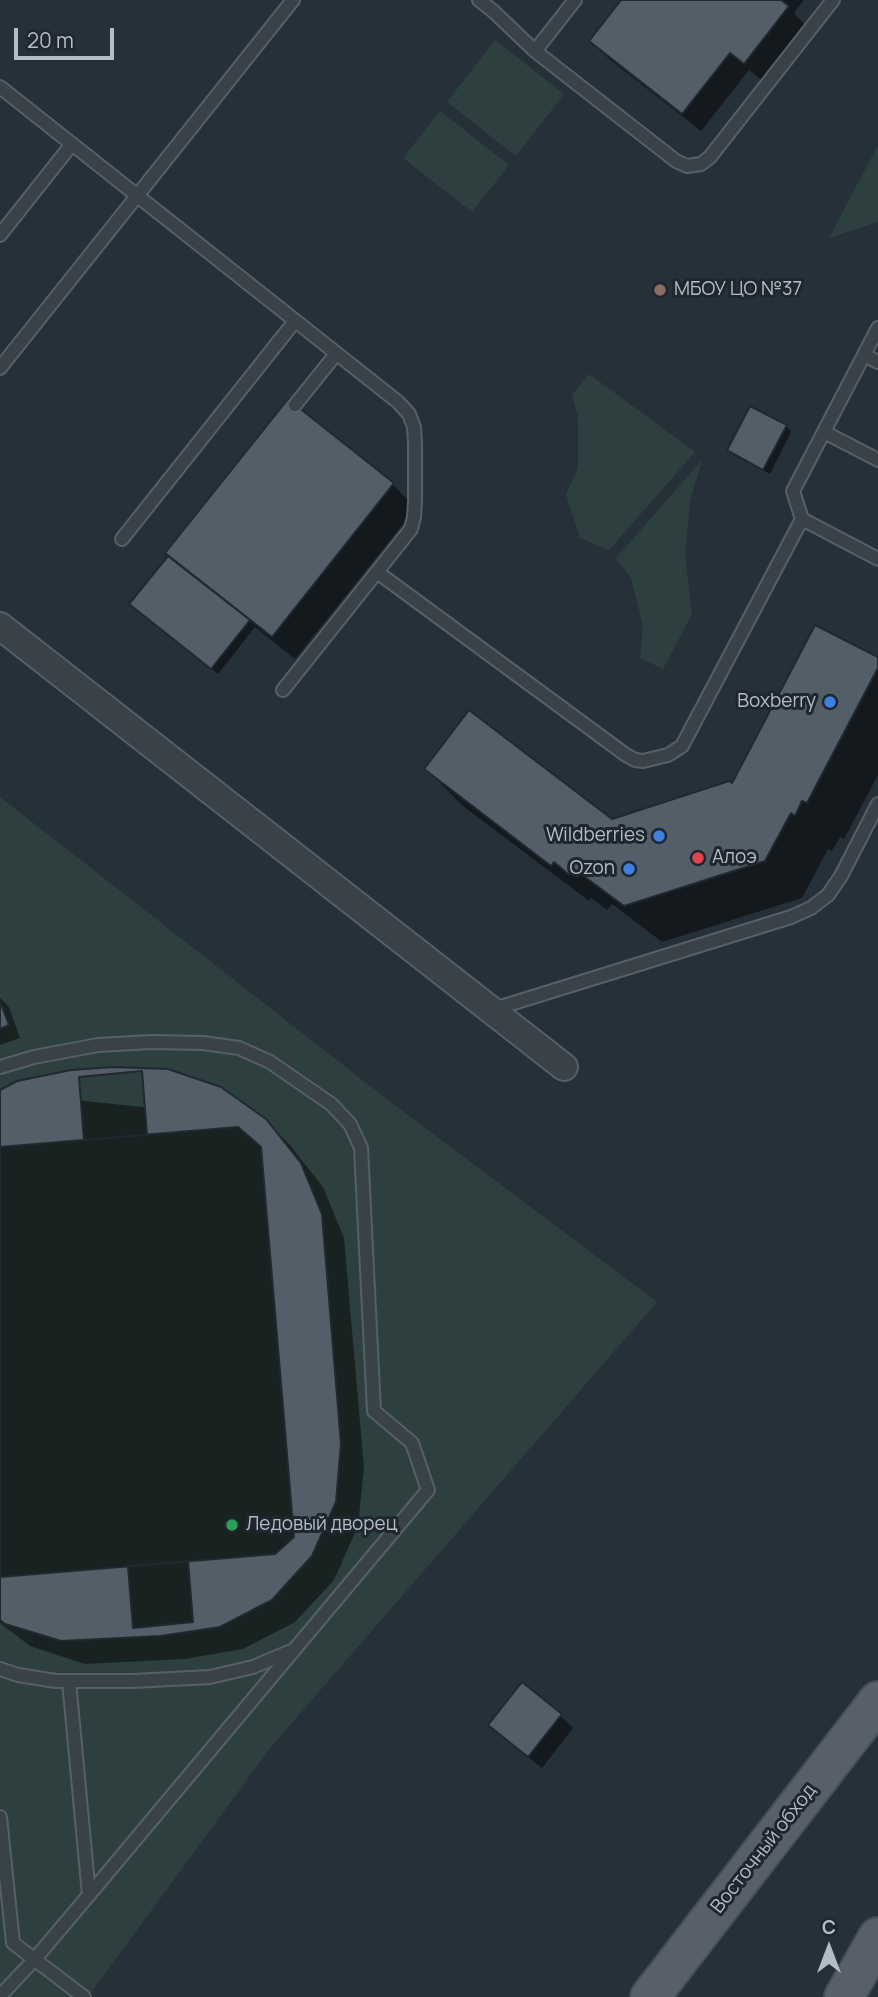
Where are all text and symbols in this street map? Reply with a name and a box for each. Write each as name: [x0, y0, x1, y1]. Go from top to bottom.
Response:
scale bar: [18, 14, 117, 58]
text: 20 m: [27, 26, 74, 54]
place label: МБОУ ЦО №37: [674, 279, 802, 301]
marker: МБОУ ЦО №37: [652, 282, 668, 298]
place label: Boxberry: [737, 691, 816, 713]
marker: Boxberry: [822, 694, 838, 710]
place label: Wildberries: [546, 825, 645, 847]
marker: Wildberries: [651, 828, 667, 844]
place label: Алоэ: [712, 847, 757, 869]
marker: Алоэ: [690, 850, 706, 866]
place label: Ozon: [569, 858, 615, 880]
marker: Ozon: [621, 861, 637, 877]
place label: Ледовый дворец: [246, 1514, 397, 1536]
marker: Ледовый дворец: [224, 1517, 240, 1533]
street label: Восточный обход: [707, 1780, 821, 1918]
north arrow: [794, 1913, 864, 1983]
text: С: [822, 1914, 836, 1940]

